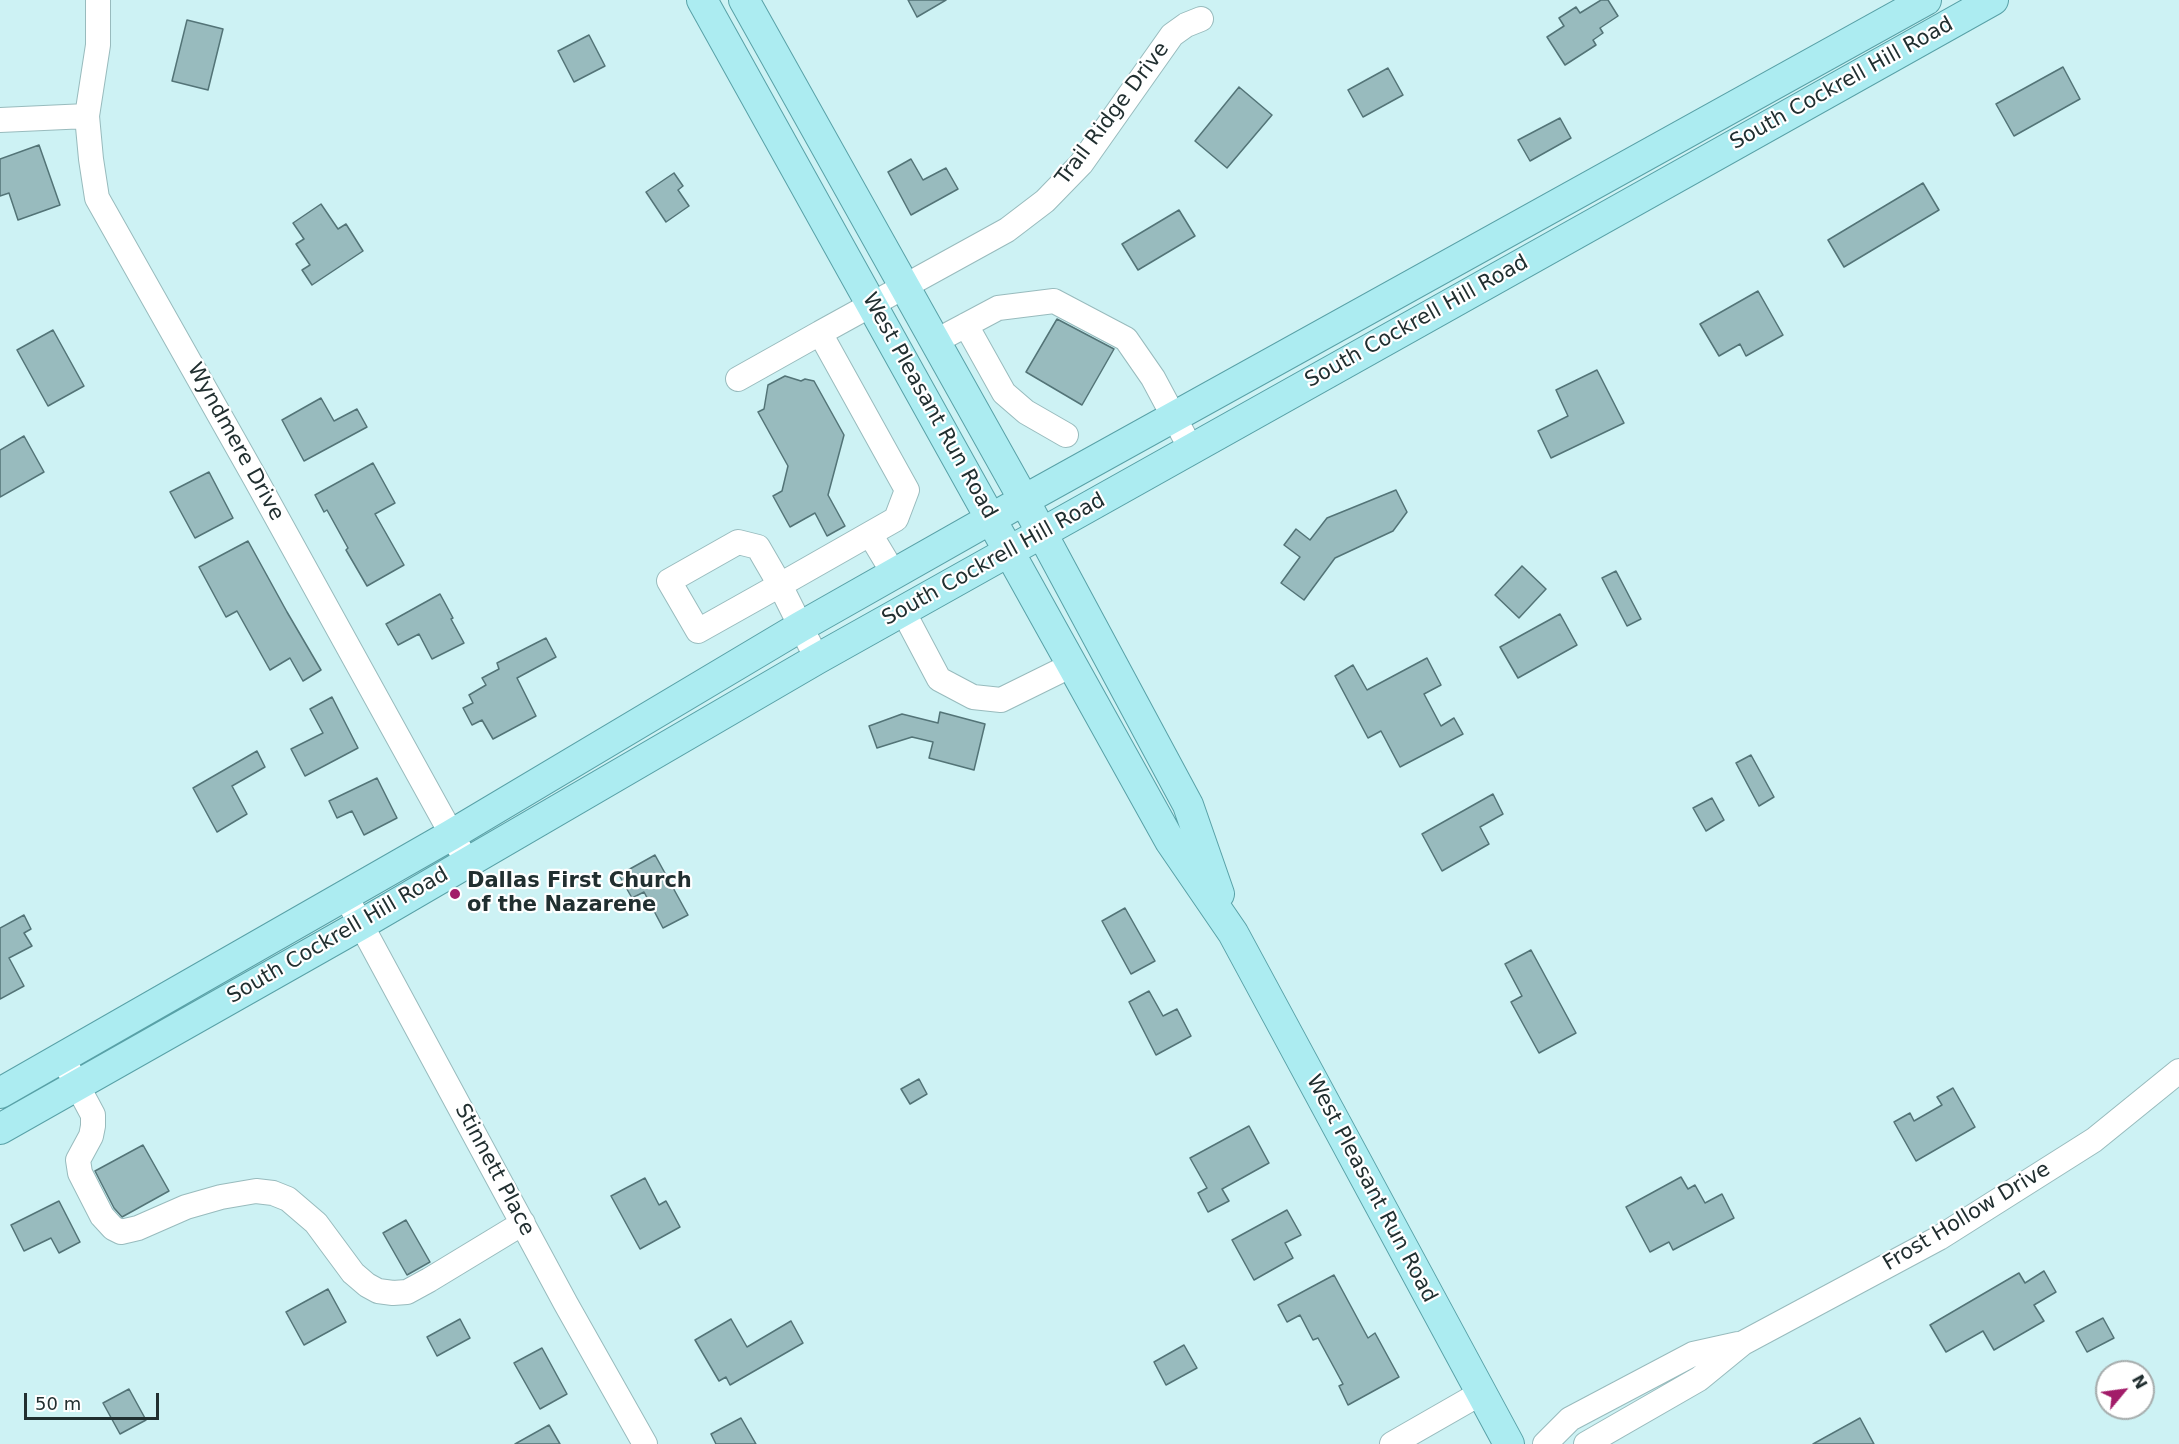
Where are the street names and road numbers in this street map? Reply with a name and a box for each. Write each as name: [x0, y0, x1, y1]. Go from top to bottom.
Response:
street label: South Cockrell Hill Road: [1726, 12, 1958, 156]
street label: Trail Ridge Drive: [1051, 38, 1175, 190]
street label: South Cockrell Hill Road: [1301, 250, 1533, 394]
street label: West Pleasant Run Road: [856, 289, 1002, 523]
street label: Wyndmere Drive: [181, 359, 289, 525]
street label: South Cockrell Hill Road: [878, 488, 1110, 632]
street label: South Cockrell Hill Road: [223, 862, 453, 1010]
street label: West Pleasant Run Road: [1300, 1071, 1442, 1307]
street label: Stinnett Place: [449, 1100, 539, 1240]
street label: Frost Hollow Drive: [1879, 1157, 2055, 1277]

